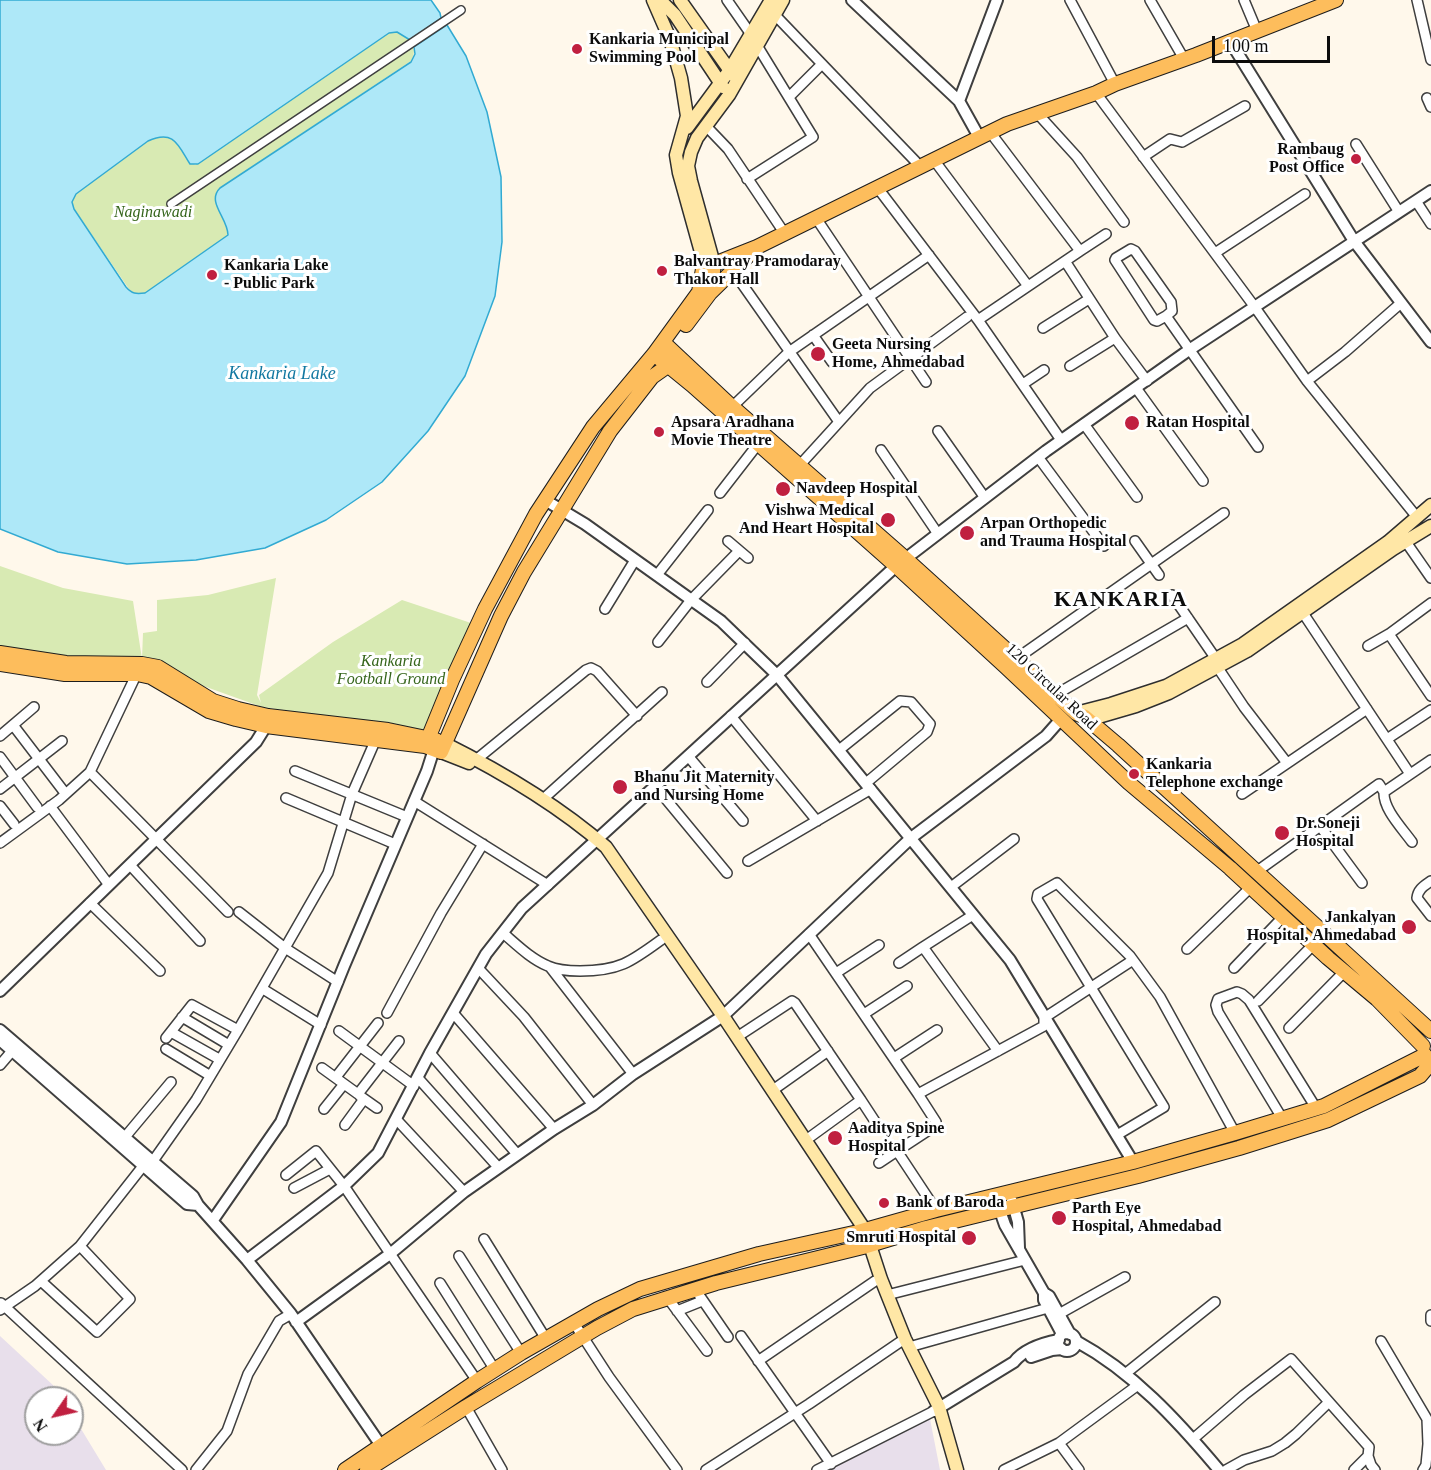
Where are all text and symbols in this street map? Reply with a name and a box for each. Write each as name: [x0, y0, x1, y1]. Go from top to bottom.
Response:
scale bar: [1215, 24, 1334, 62]
place label: Kankaria Municipal Swimming Pool: [589, 30, 729, 68]
text: 100 m: [1223, 36, 1269, 56]
marker: Kankaria Municipal Swimming Pool: [570, 42, 584, 56]
place label: Rambaug Post Office: [1269, 140, 1344, 178]
marker: Rambaug Post Office: [1349, 152, 1363, 166]
park label: Naginawadi: [114, 203, 192, 223]
place label: Balvantray Pramodaray Thakor Hall: [674, 252, 841, 290]
place label: Kankaria Lake - Public Park: [224, 256, 328, 294]
marker: Balvantray Pramodaray Thakor Hall: [655, 264, 669, 278]
marker: Kankaria Lake - Public Park: [205, 268, 219, 282]
place label: Geeta Nursing Home, Ahmedabad: [832, 335, 964, 373]
marker: Geeta Nursing Home, Ahmedabad: [809, 345, 827, 363]
water label: Kankaria Lake: [228, 363, 336, 385]
place label: Apsara Aradhana Movie Theatre: [671, 413, 794, 451]
place label: Ratan Hospital: [1146, 413, 1250, 433]
marker: Ratan Hospital: [1123, 414, 1141, 432]
marker: Apsara Aradhana Movie Theatre: [652, 425, 666, 439]
place label: Navdeep Hospital: [796, 479, 917, 499]
marker: Navdeep Hospital: [774, 480, 792, 498]
place label: Vishwa Medical And Heart Hospital: [739, 501, 874, 539]
marker: Vishwa Medical And Heart Hospital: [879, 511, 897, 529]
place label: Arpan Orthopedic and Trauma Hospital: [980, 514, 1126, 552]
marker: Arpan Orthopedic and Trauma Hospital: [958, 524, 976, 542]
district label: KANKARIA: [1054, 587, 1188, 613]
street label: 120 Circular Road: [1001, 640, 1101, 734]
park label: Kankaria Football Ground: [337, 652, 445, 690]
place label: Kankaria Telephone exchange: [1146, 755, 1283, 793]
marker: Kankaria Telephone exchange: [1127, 767, 1141, 781]
place label: Bhanu Jit Maternity and Nursing Home: [634, 768, 774, 806]
marker: Bhanu Jit Maternity and Nursing Home: [611, 778, 629, 796]
place label: Dr.Soneji Hospital: [1296, 814, 1360, 852]
marker: Dr.Soneji Hospital: [1273, 824, 1291, 842]
place label: Jankalyan Hospital, Ahmedabad: [1247, 908, 1396, 946]
marker: Jankalyan Hospital, Ahmedabad: [1400, 918, 1418, 936]
place label: Aaditya Spine Hospital: [848, 1119, 944, 1157]
marker: Aaditya Spine Hospital: [826, 1129, 844, 1147]
place label: Bank of Baroda: [896, 1193, 1004, 1213]
marker: Bank of Baroda: [877, 1196, 891, 1210]
place label: Parth Eye Hospital, Ahmedabad: [1072, 1199, 1221, 1237]
marker: Parth Eye Hospital, Ahmedabad: [1050, 1209, 1068, 1227]
place label: Smruti Hospital: [846, 1228, 956, 1248]
marker: Smruti Hospital: [960, 1229, 978, 1247]
north arrow: [24, 1386, 84, 1446]
text: N: [30, 1416, 51, 1435]

